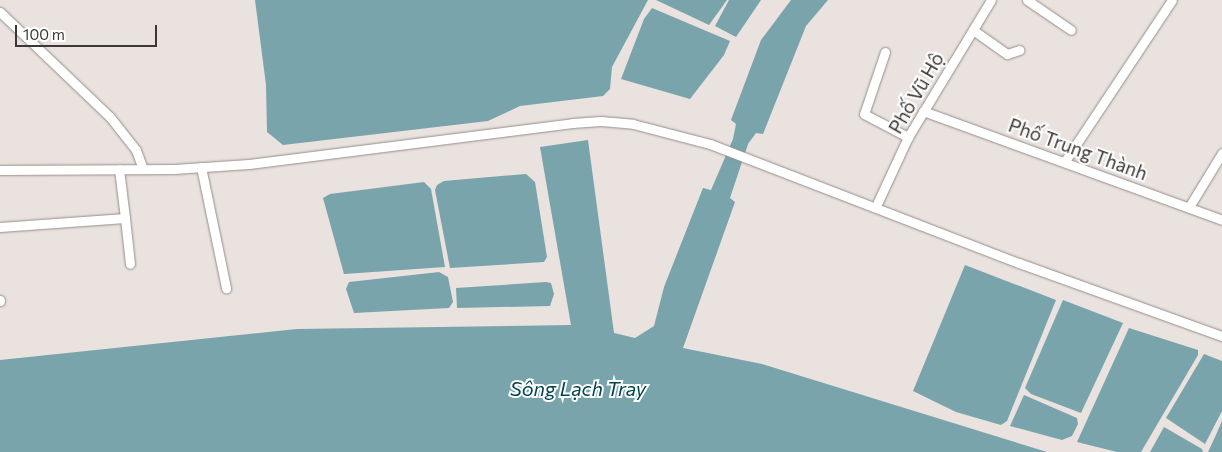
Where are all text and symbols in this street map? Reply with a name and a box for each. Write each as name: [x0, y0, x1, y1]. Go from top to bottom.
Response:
scale bar: [18, 15, 160, 47]
text: 100 m: [23, 25, 65, 43]
street label: Phố Vũ Hộ: [884, 48, 948, 138]
street label: Phố Trung Thành: [1005, 113, 1151, 185]
water label: Sông Lạch Tray: [510, 376, 646, 400]

